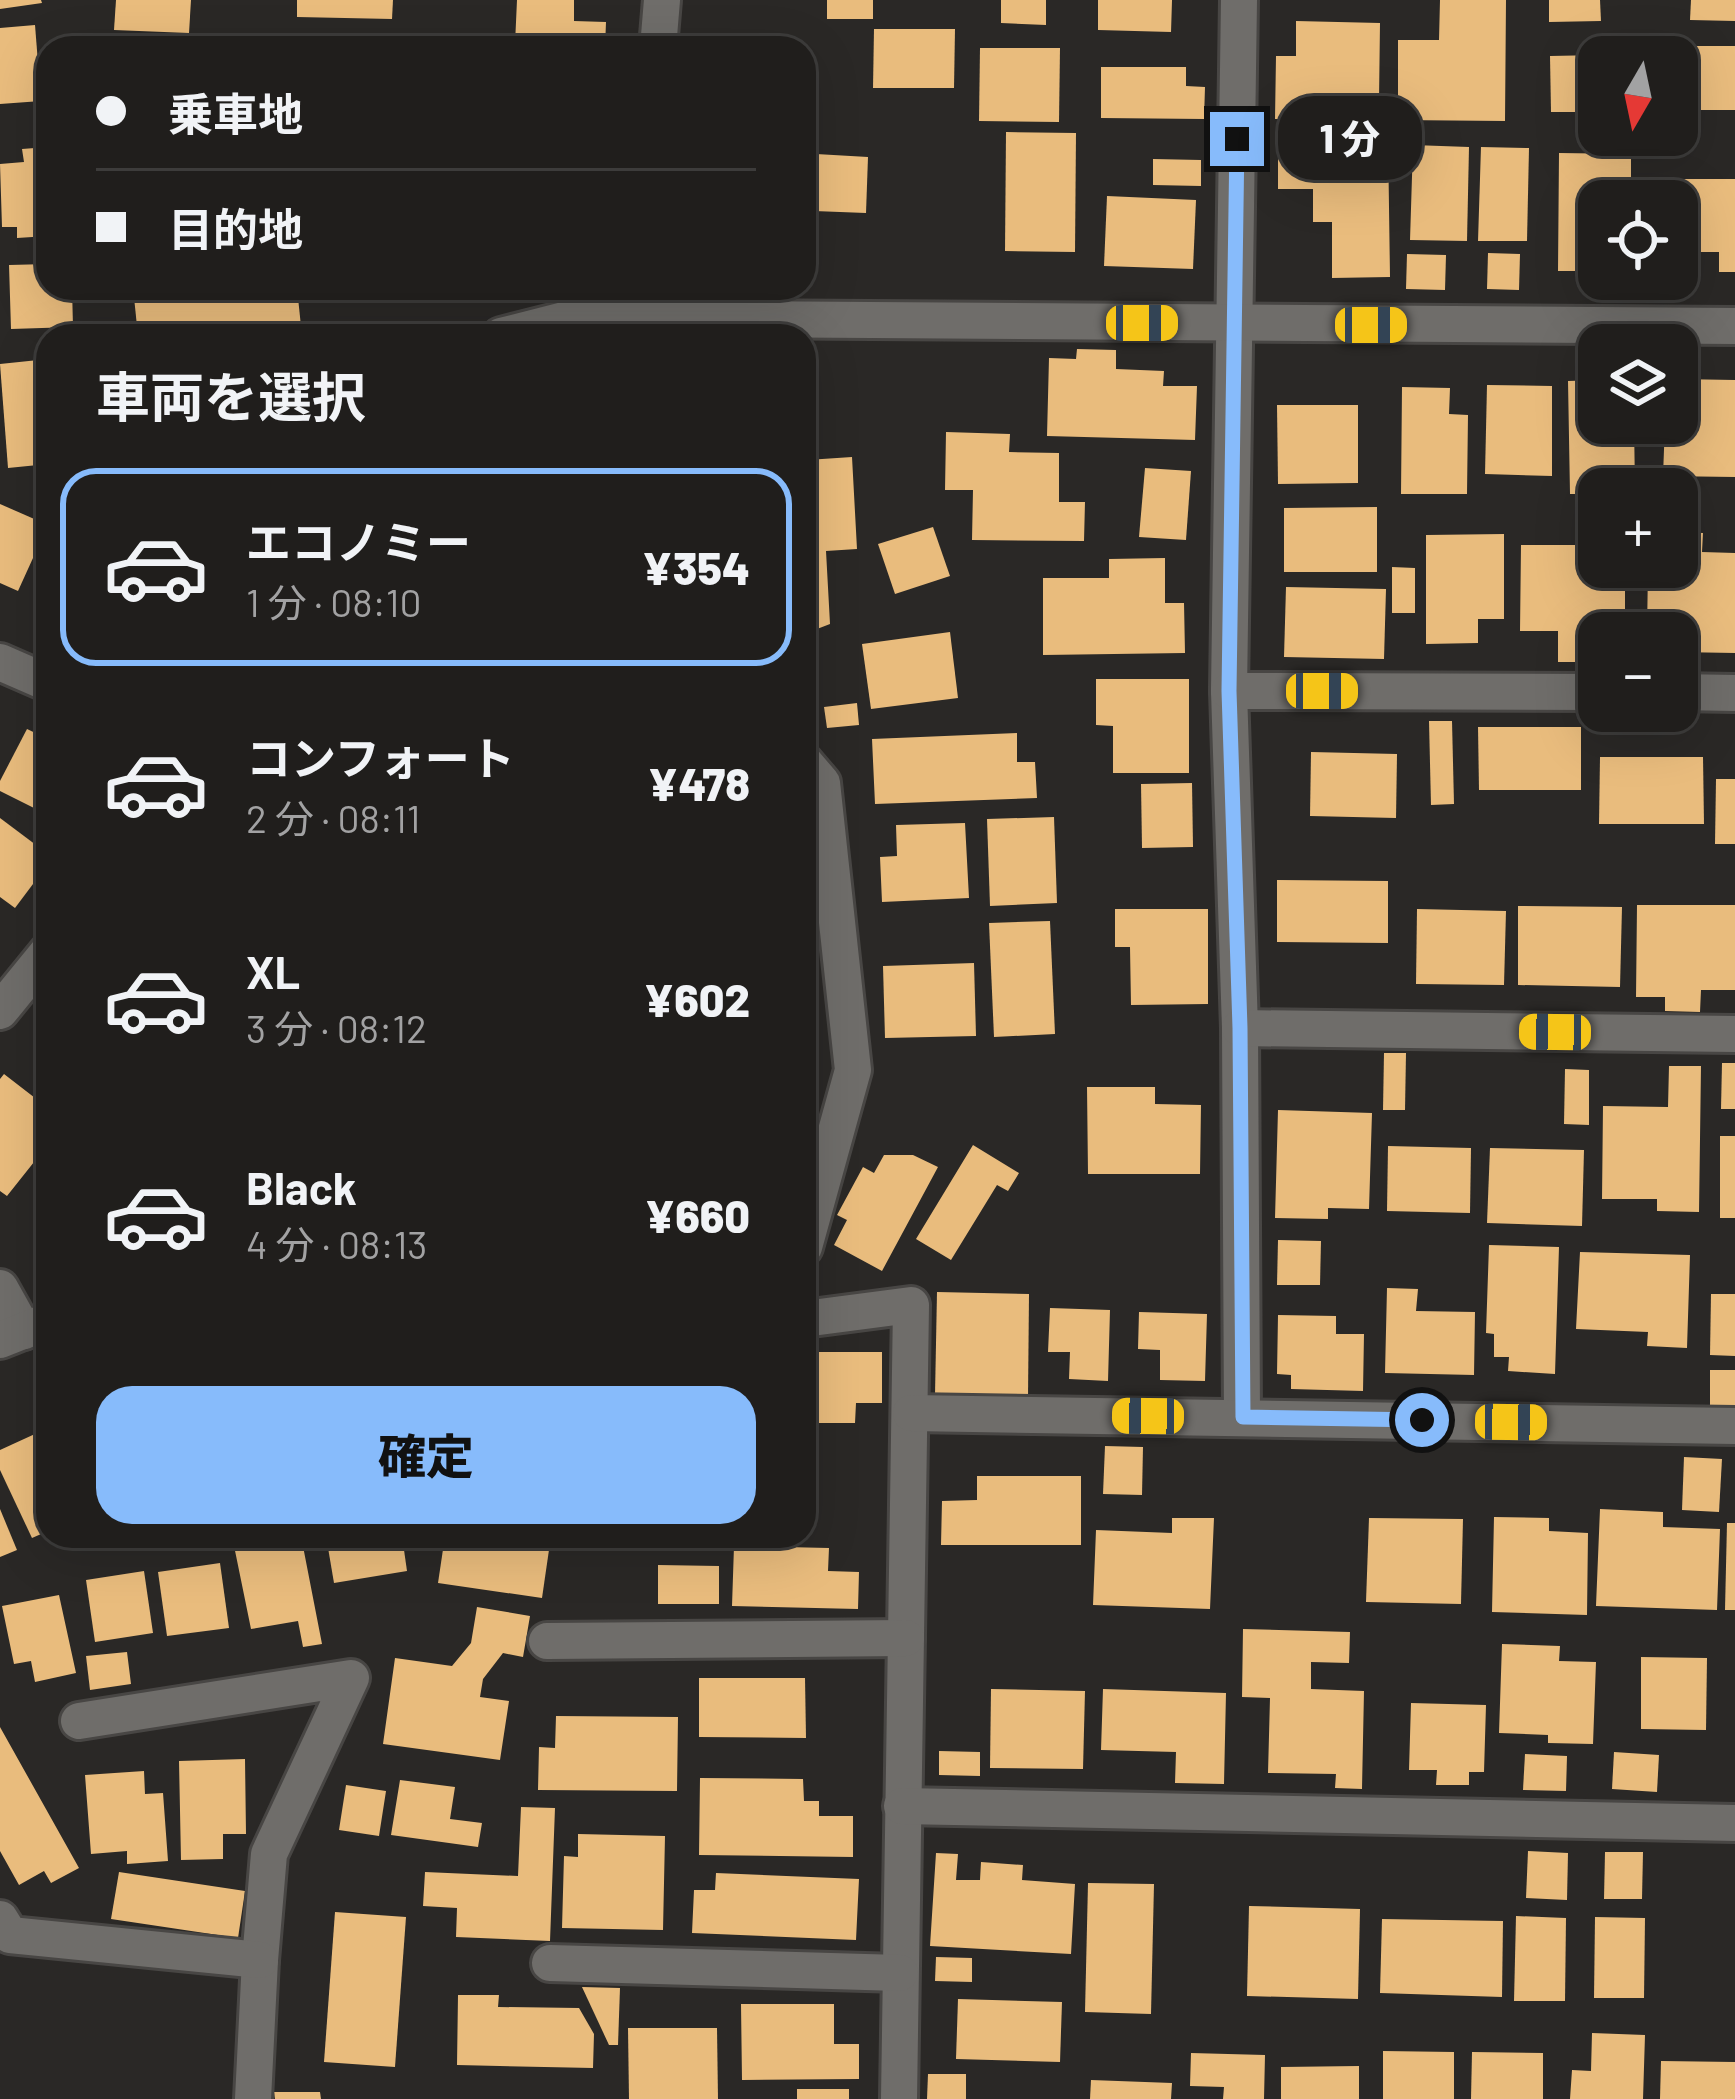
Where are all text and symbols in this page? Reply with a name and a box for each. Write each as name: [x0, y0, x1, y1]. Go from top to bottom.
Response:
north arrow: [1578, 36, 1698, 156]
map controls: [1578, 36, 1698, 732]
text: 乗車地: [168, 86, 303, 140]
callout: 1 分: [1279, 97, 1423, 181]
route end: [1210, 112, 1264, 166]
text: 1 分: [1320, 114, 1380, 161]
button: locate: [1578, 180, 1698, 300]
text: 目的地: [168, 201, 303, 255]
car: [1106, 305, 1178, 341]
car: [1335, 307, 1407, 343]
button: layers: [1578, 324, 1698, 444]
text: 車両を選択: [96, 363, 366, 428]
button: +: [1578, 468, 1698, 588]
icon: car: [102, 513, 210, 621]
text: エコノミー: [246, 514, 471, 568]
text: ¥354: [642, 540, 750, 594]
text: 1 分 · 08:10: [246, 578, 422, 625]
button: −: [1578, 612, 1698, 732]
car: [1286, 673, 1358, 709]
icon: car: [102, 729, 210, 837]
text: コンフォート: [246, 730, 515, 784]
text: ¥478: [648, 756, 750, 810]
text: 2 分 · 08:11: [246, 794, 421, 841]
text: XL: [246, 944, 300, 998]
icon: car: [102, 945, 210, 1053]
text: ¥602: [643, 972, 750, 1026]
text: 3 分 · 08:12: [246, 1004, 427, 1051]
car: [1519, 1013, 1591, 1051]
text: Black: [246, 1160, 357, 1214]
icon: car: [102, 1161, 210, 1269]
text: ¥660: [644, 1188, 750, 1242]
text: 4 分 · 08:13: [246, 1220, 427, 1267]
button: 確定: [96, 1386, 756, 1524]
route start: [1395, 1393, 1449, 1447]
car: [1112, 1397, 1184, 1435]
car: [1475, 1403, 1547, 1441]

